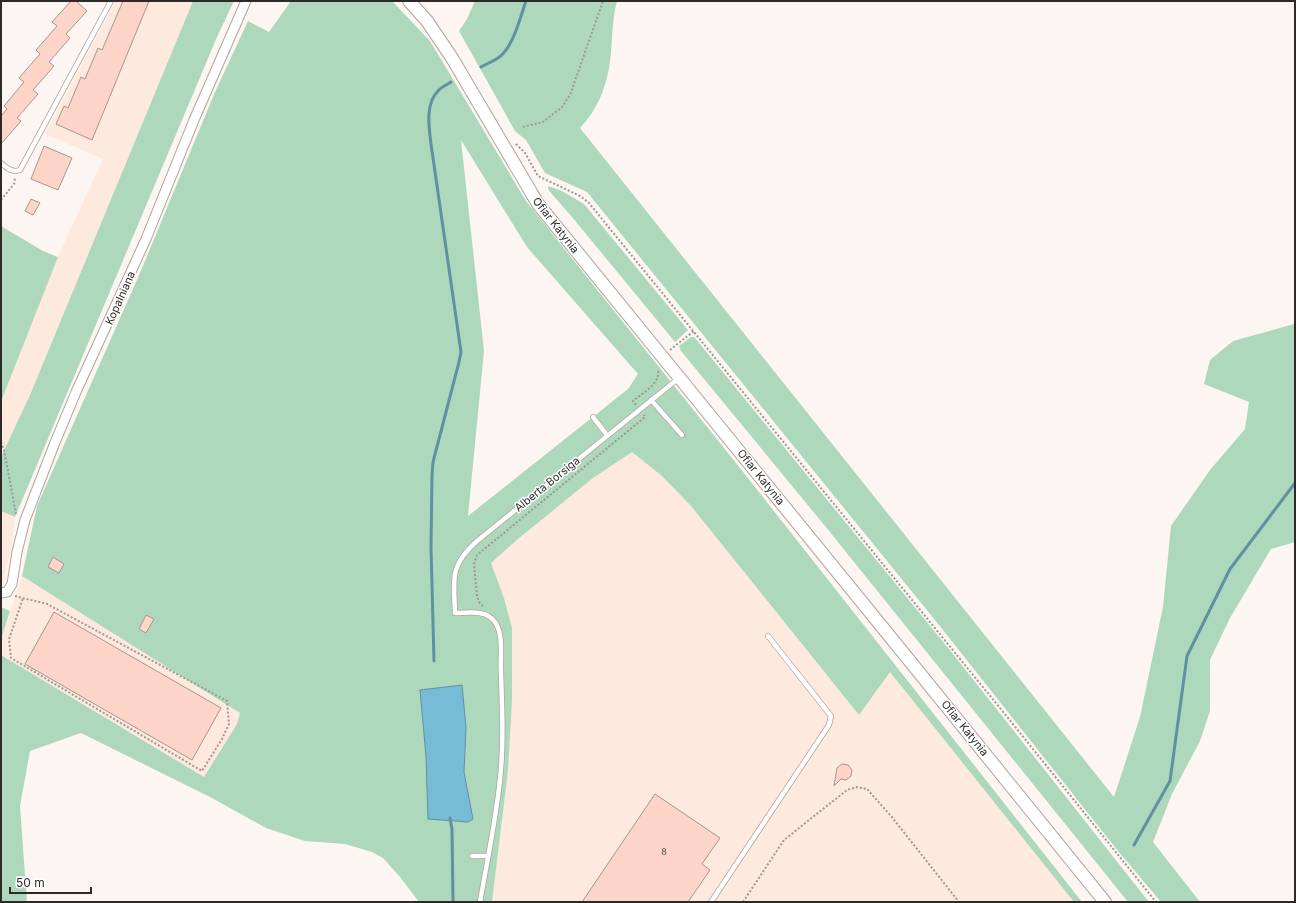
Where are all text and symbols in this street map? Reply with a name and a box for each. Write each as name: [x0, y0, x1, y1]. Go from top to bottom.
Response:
street label: Ofiar Katynia: [530, 194, 582, 256]
street label: Kopalniana: [102, 269, 138, 327]
street label: Ofiar Katynia: [734, 446, 788, 508]
street label: Alberta Borsiga: [512, 453, 582, 515]
street label: Ofiar Katynia: [938, 697, 992, 759]
house number: 8: [661, 846, 667, 857]
scale bar: [10, 869, 91, 895]
text: 50 m: [16, 875, 45, 890]

